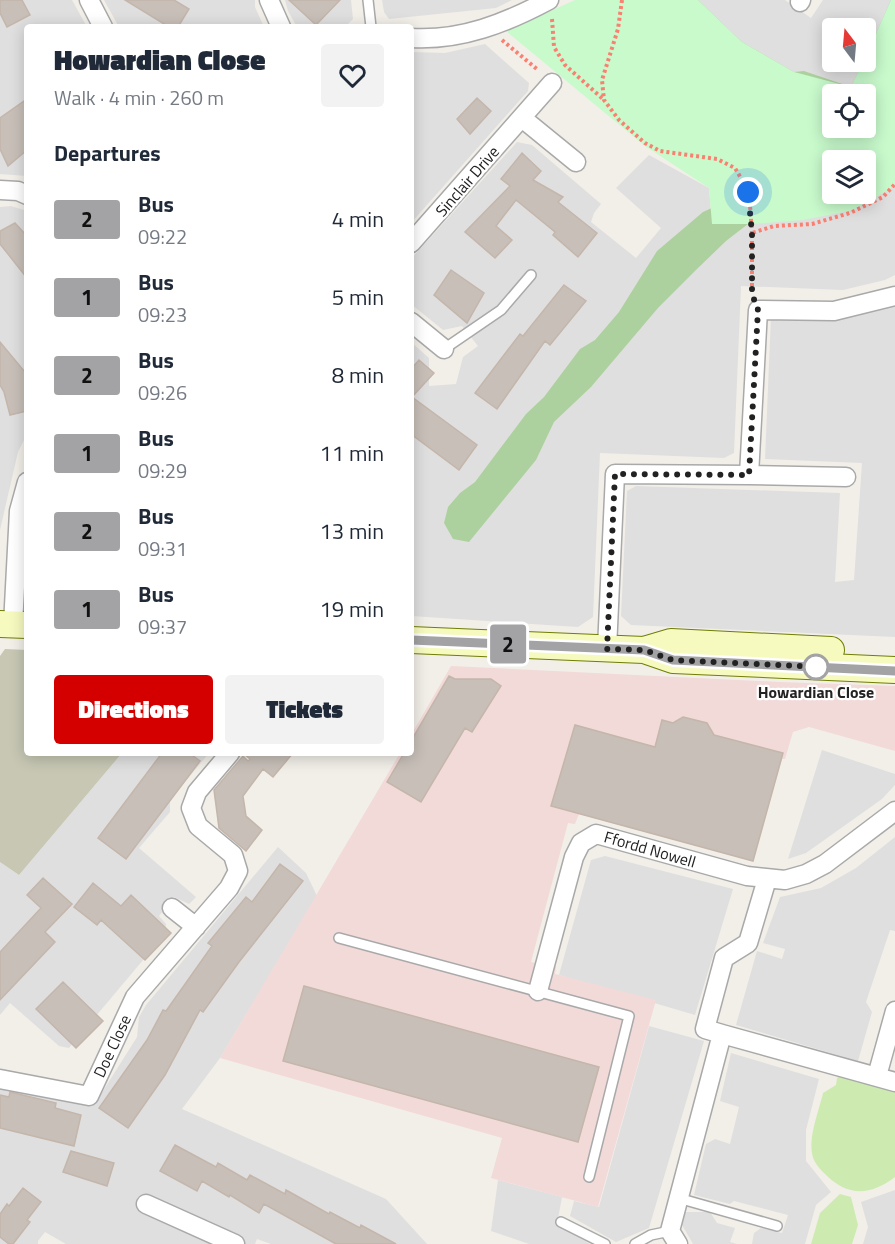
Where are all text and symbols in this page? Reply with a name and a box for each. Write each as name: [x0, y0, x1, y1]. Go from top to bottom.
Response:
north arrow: [822, 18, 876, 72]
map controls: [822, 18, 876, 204]
text: Howardian Close: [54, 38, 265, 81]
button: heart: [321, 44, 384, 107]
text: Walk · 4 min · 260 m: [54, 82, 224, 113]
button: locate: [822, 84, 876, 138]
text: Departures: [54, 136, 161, 170]
street label: Sinclair Drive: [429, 140, 505, 222]
button: layers: [822, 150, 876, 204]
your location: [733, 177, 763, 207]
text: Bus: [138, 187, 174, 221]
text: 4 min: [332, 202, 384, 236]
text: 2: [81, 203, 93, 235]
text: 09:22: [138, 221, 187, 252]
text: Bus: [138, 265, 174, 299]
text: 5 min: [332, 280, 384, 314]
text: 1: [81, 281, 93, 313]
text: 09:23: [138, 299, 187, 330]
text: Bus: [138, 343, 174, 377]
text: 8 min: [332, 358, 384, 392]
text: 2: [81, 359, 93, 391]
text: 09:26: [138, 377, 187, 408]
text: Bus: [138, 421, 174, 455]
text: 11 min: [319, 436, 384, 470]
text: 1: [81, 437, 93, 469]
text: 09:29: [138, 455, 187, 486]
text: Bus: [138, 499, 174, 533]
text: 13 min: [319, 514, 384, 548]
text: 2: [81, 515, 93, 547]
text: 09:31: [138, 533, 187, 564]
text: Bus: [138, 577, 174, 611]
text: 19 min: [319, 592, 384, 626]
text: 1: [81, 593, 93, 625]
text: 09:37: [138, 611, 187, 642]
line badge: 2: [488, 624, 528, 664]
text: 2: [502, 628, 514, 660]
marker: Howardian Close: [803, 654, 829, 680]
button: Directions: [54, 675, 213, 744]
button: Tickets: [225, 675, 384, 744]
place label: Howardian Close: [758, 680, 874, 704]
street label: Ffordd Nowell: [601, 824, 699, 874]
street label: Doe Close: [87, 1011, 137, 1081]

